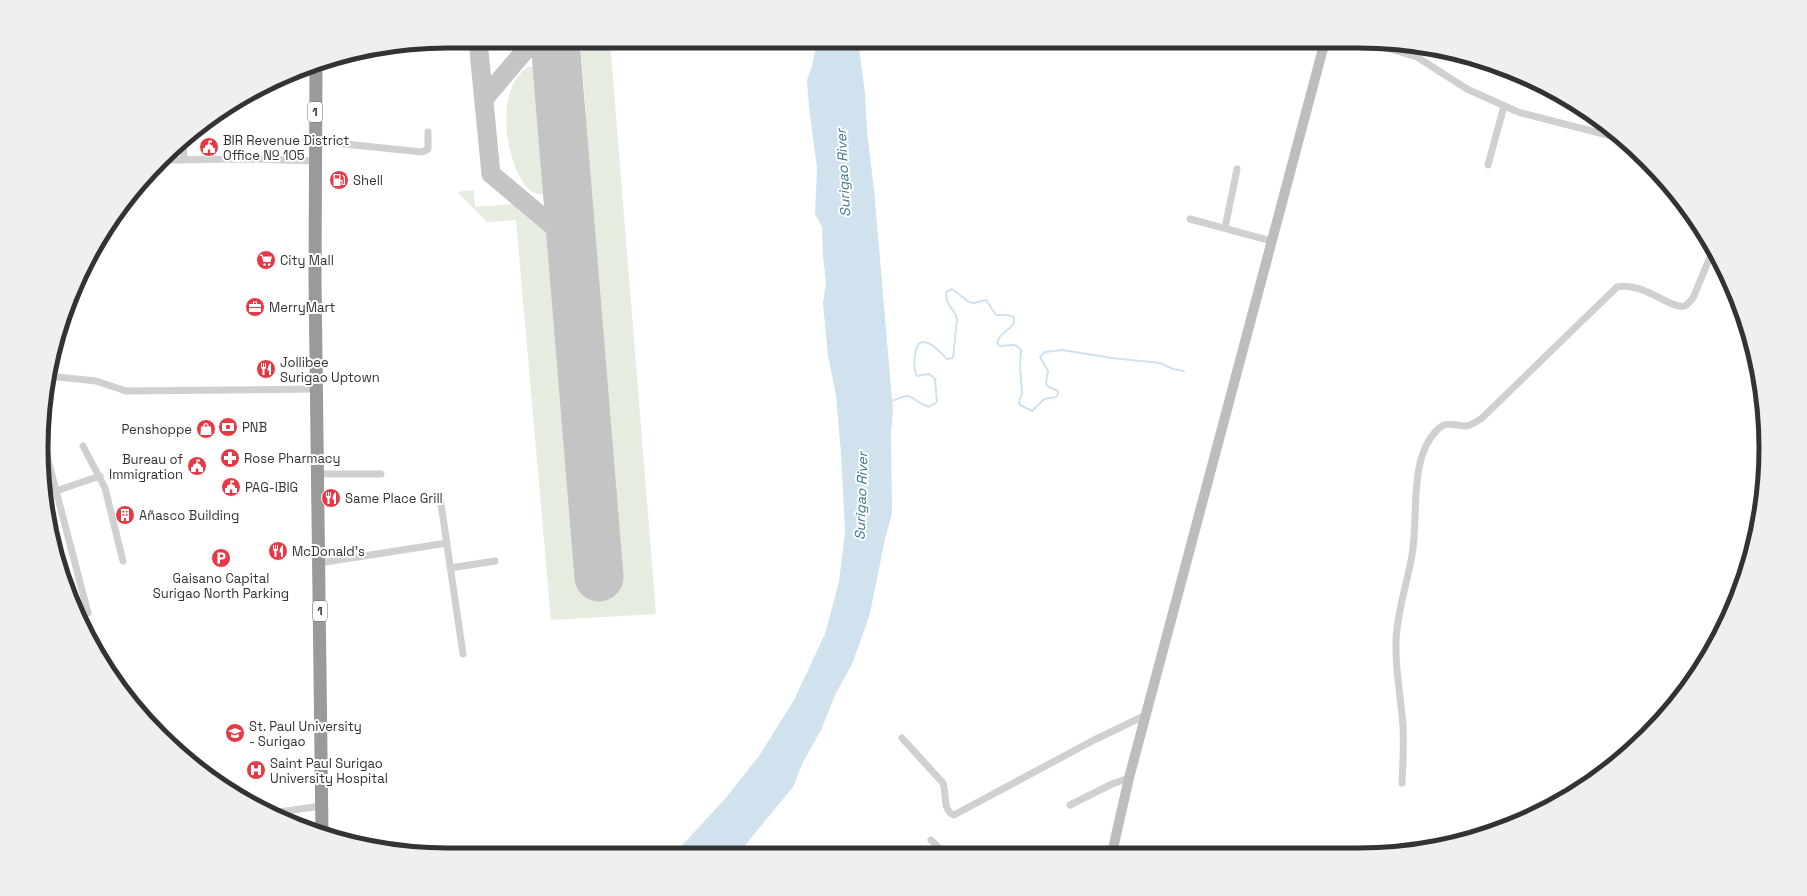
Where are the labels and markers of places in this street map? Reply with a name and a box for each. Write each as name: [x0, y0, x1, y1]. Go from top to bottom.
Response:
place label: BIR Revenue District Office № 105: [223, 132, 349, 164]
public building icon: BIR Revenue District Office № 105: [198, 136, 220, 158]
fuel station icon: Shell: [328, 169, 350, 191]
place label: Shell: [353, 172, 383, 189]
supermarket icon: City Mall: [255, 249, 277, 271]
place label: City Mall: [280, 252, 334, 269]
office icon: MerryMart: [244, 296, 266, 318]
place label: MerryMart: [269, 299, 335, 316]
place label: Jollibee Surigao Uptown: [280, 354, 380, 386]
restaurant icon: Jollibee Surigao Uptown: [255, 358, 277, 380]
bank icon: PNB: [217, 416, 239, 438]
shop icon: Penshoppe: [195, 418, 217, 440]
place label: PNB: [242, 419, 267, 436]
place label: Penshoppe: [121, 421, 192, 438]
pharmacy icon: Rose Pharmacy: [219, 447, 241, 469]
place label: Rose Pharmacy: [244, 450, 341, 467]
place label: Bureau of Immigration: [109, 451, 183, 483]
public building icon: Bureau of Immigration: [186, 455, 208, 477]
public building icon: PAG-IBIG: [220, 476, 242, 498]
place label: PAG-IBIG: [245, 479, 298, 496]
restaurant icon: Same Place Grill: [320, 487, 342, 509]
place label: Same Place Grill: [345, 490, 443, 507]
building icon: Añasco Building: [114, 504, 136, 526]
place label: Añasco Building: [139, 507, 239, 524]
restaurant icon: McDonald's: [267, 540, 289, 562]
place label: McDonald's: [292, 543, 365, 560]
parking icon: Gaisano Capital Surigao North Parking: [210, 547, 232, 569]
place label: Gaisano Capital Surigao North Parking: [153, 570, 289, 602]
place label: St. Paul University - Surigao: [249, 718, 362, 750]
school or university icon: St. Paul University - Surigao: [224, 722, 246, 744]
place label: Saint Paul Surigao University Hospital: [270, 755, 388, 787]
hospital icon: Saint Paul Surigao University Hospital: [245, 759, 267, 781]

